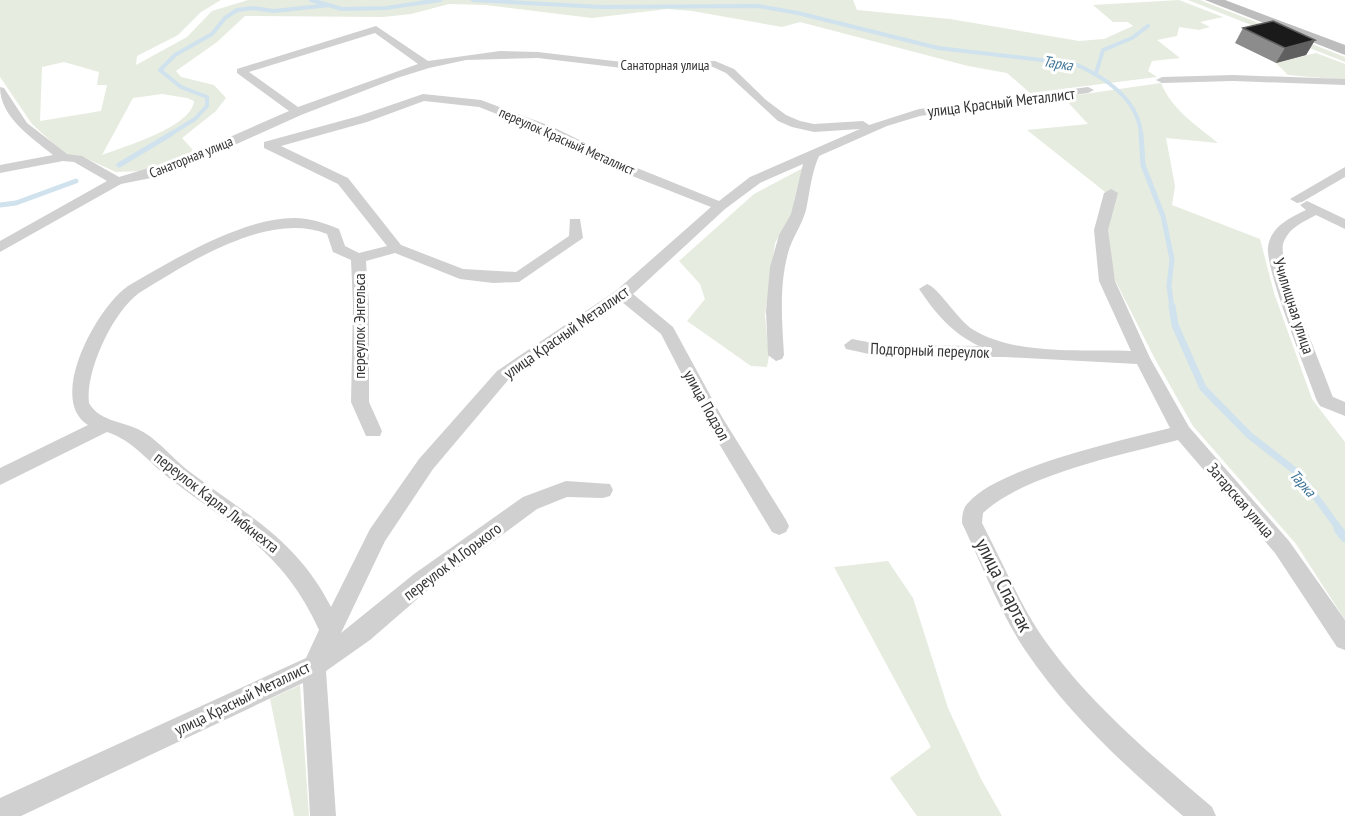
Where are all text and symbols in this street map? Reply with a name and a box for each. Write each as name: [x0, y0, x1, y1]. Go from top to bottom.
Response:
water label: Тарка: [1042, 51, 1075, 75]
street label: Санаторная улица: [621, 56, 709, 74]
street label: улица Красный Металлист: [926, 83, 1077, 121]
street label: переулок Красный Металлист: [496, 103, 638, 179]
street label: Санаторная улица: [146, 132, 236, 182]
street label: Училищная улица: [1269, 256, 1319, 356]
street label: переулок Энгельса: [349, 273, 369, 379]
street label: улица Красный Металлист: [500, 281, 633, 383]
street label: Подгорный переулок: [870, 338, 991, 362]
street label: улица Подзол: [679, 366, 735, 444]
street label: переулок Карла Либкнехта: [151, 447, 283, 557]
street label: Затарская улица: [1203, 459, 1279, 541]
water label: Тарка: [1286, 466, 1321, 501]
street label: переулок М.Горького: [399, 518, 505, 604]
street label: улица Спартак: [969, 534, 1039, 636]
street label: улица Красный Металлист: [171, 656, 314, 739]

